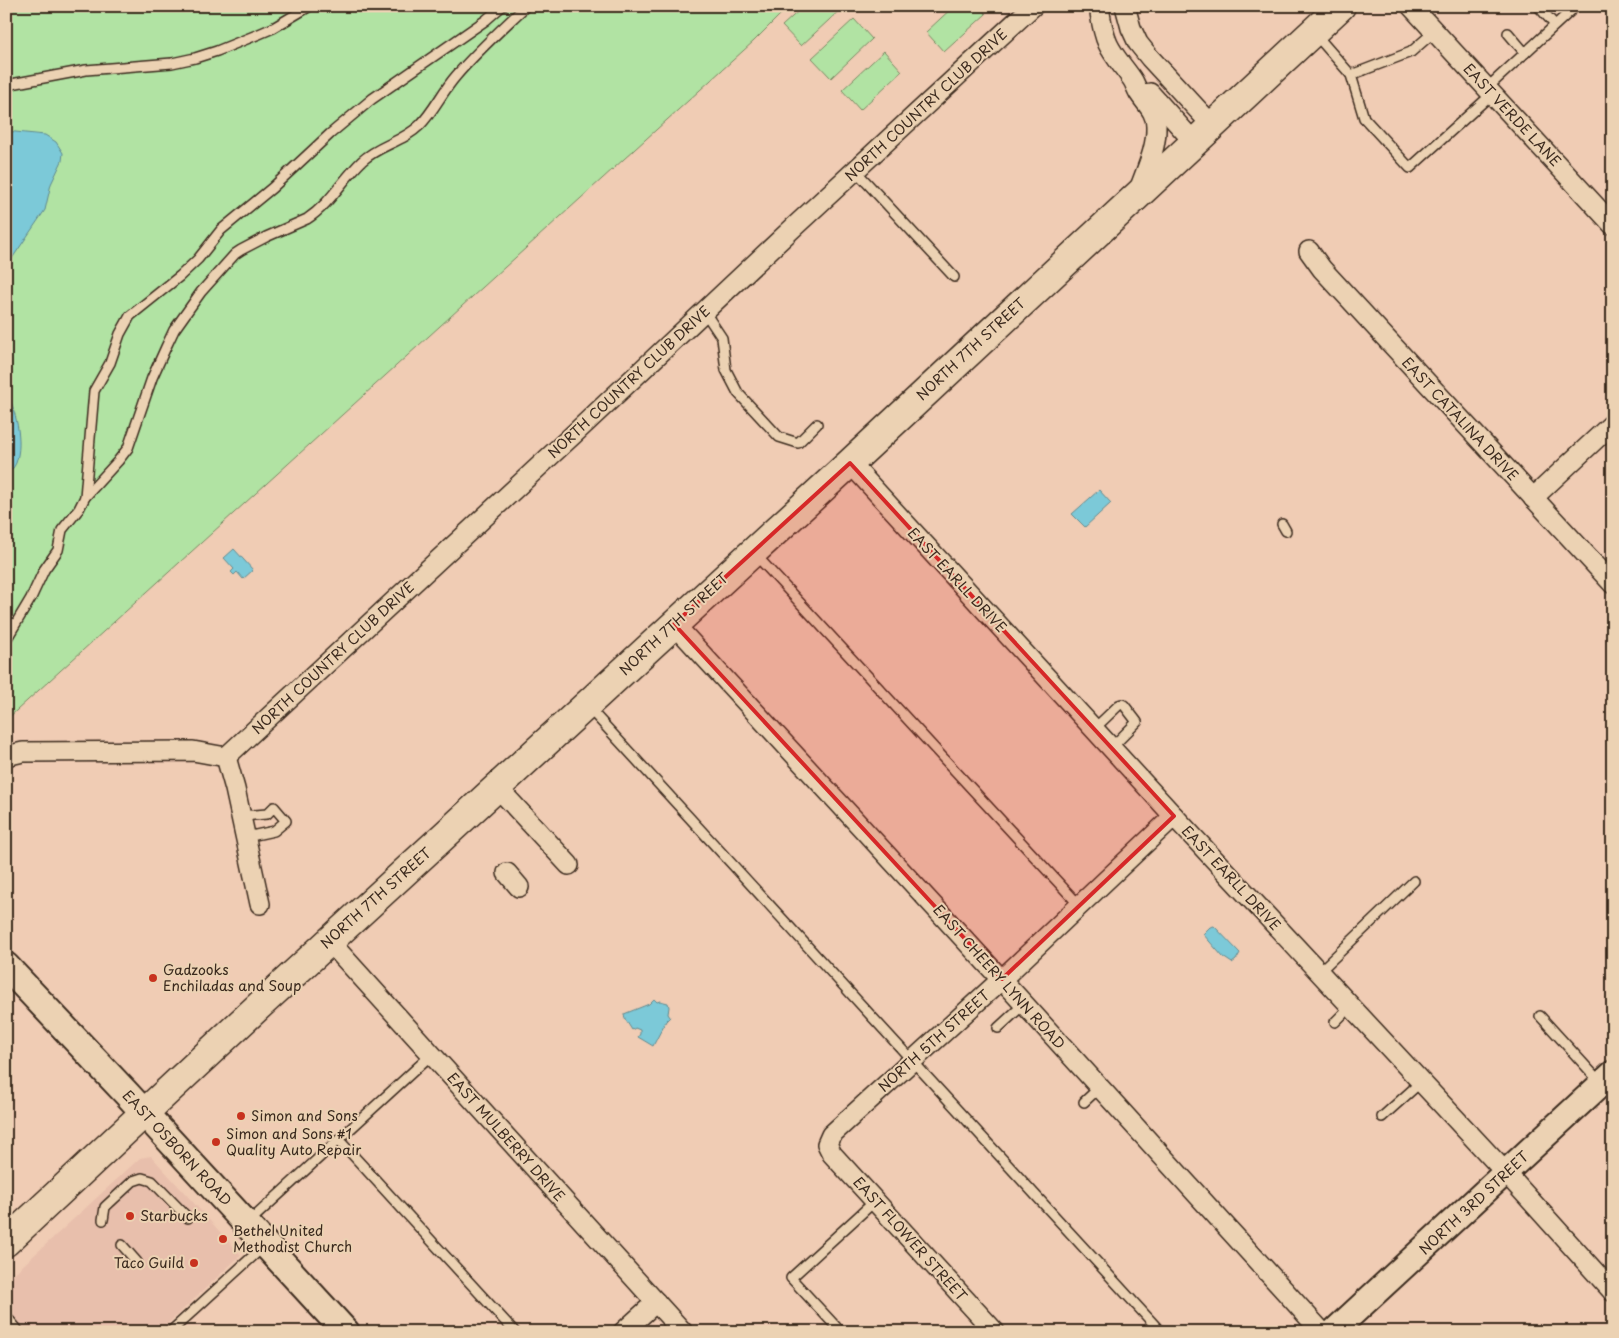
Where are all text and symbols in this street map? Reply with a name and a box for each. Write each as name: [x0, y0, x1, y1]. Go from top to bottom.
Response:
street label: NORTH COUNTRY CLUB DRIVE: [840, 23, 1012, 186]
street label: EAST VERDE LANE: [1459, 58, 1566, 171]
street label: NORTH 7TH STREET: [911, 292, 1030, 405]
street label: NORTH COUNTRY CLUB DRIVE: [543, 300, 715, 463]
street label: EAST CATALINA DRIVE: [1397, 352, 1523, 485]
street label: EAST EARLL DRIVE: [903, 522, 1012, 637]
street label: NORTH 7TH STREET: [614, 567, 733, 680]
street label: NORTH COUNTRY CLUB DRIVE: [247, 576, 419, 739]
street label: EAST EARLL DRIVE: [1177, 820, 1286, 935]
street label: NORTH 7TH STREET: [316, 842, 436, 953]
street label: EAST CHEERY LYNN ROAD: [929, 900, 1070, 1054]
place label: Gadzooks Enchiladas and Soup: [163, 959, 301, 996]
marker: Gadzooks Enchiladas and Soup: [147, 972, 159, 984]
street label: NORTH 5TH STREET: [873, 984, 994, 1097]
street label: EAST MULBERRY DRIVE: [443, 1067, 570, 1206]
street label: EAST OSBORN ROAD: [118, 1085, 237, 1210]
place label: Simon and Sons: [251, 1105, 358, 1126]
marker: Simon and Sons: [235, 1110, 247, 1122]
place label: Simon and Sons #1 Quality Auto Repair: [226, 1123, 361, 1160]
marker: Simon and Sons #1 Quality Auto Repair: [210, 1136, 222, 1148]
street label: NORTH 3RD STREET: [1414, 1146, 1533, 1259]
street label: EAST FLOWER STREET: [849, 1172, 972, 1306]
place label: Starbucks: [140, 1205, 208, 1226]
marker: Starbucks: [124, 1210, 136, 1222]
place label: Bethel United Methodist Church: [233, 1220, 352, 1257]
marker: Bethel United Methodist Church: [217, 1233, 229, 1245]
place label: Taco Guild: [114, 1252, 184, 1273]
marker: Taco Guild: [188, 1257, 200, 1269]

